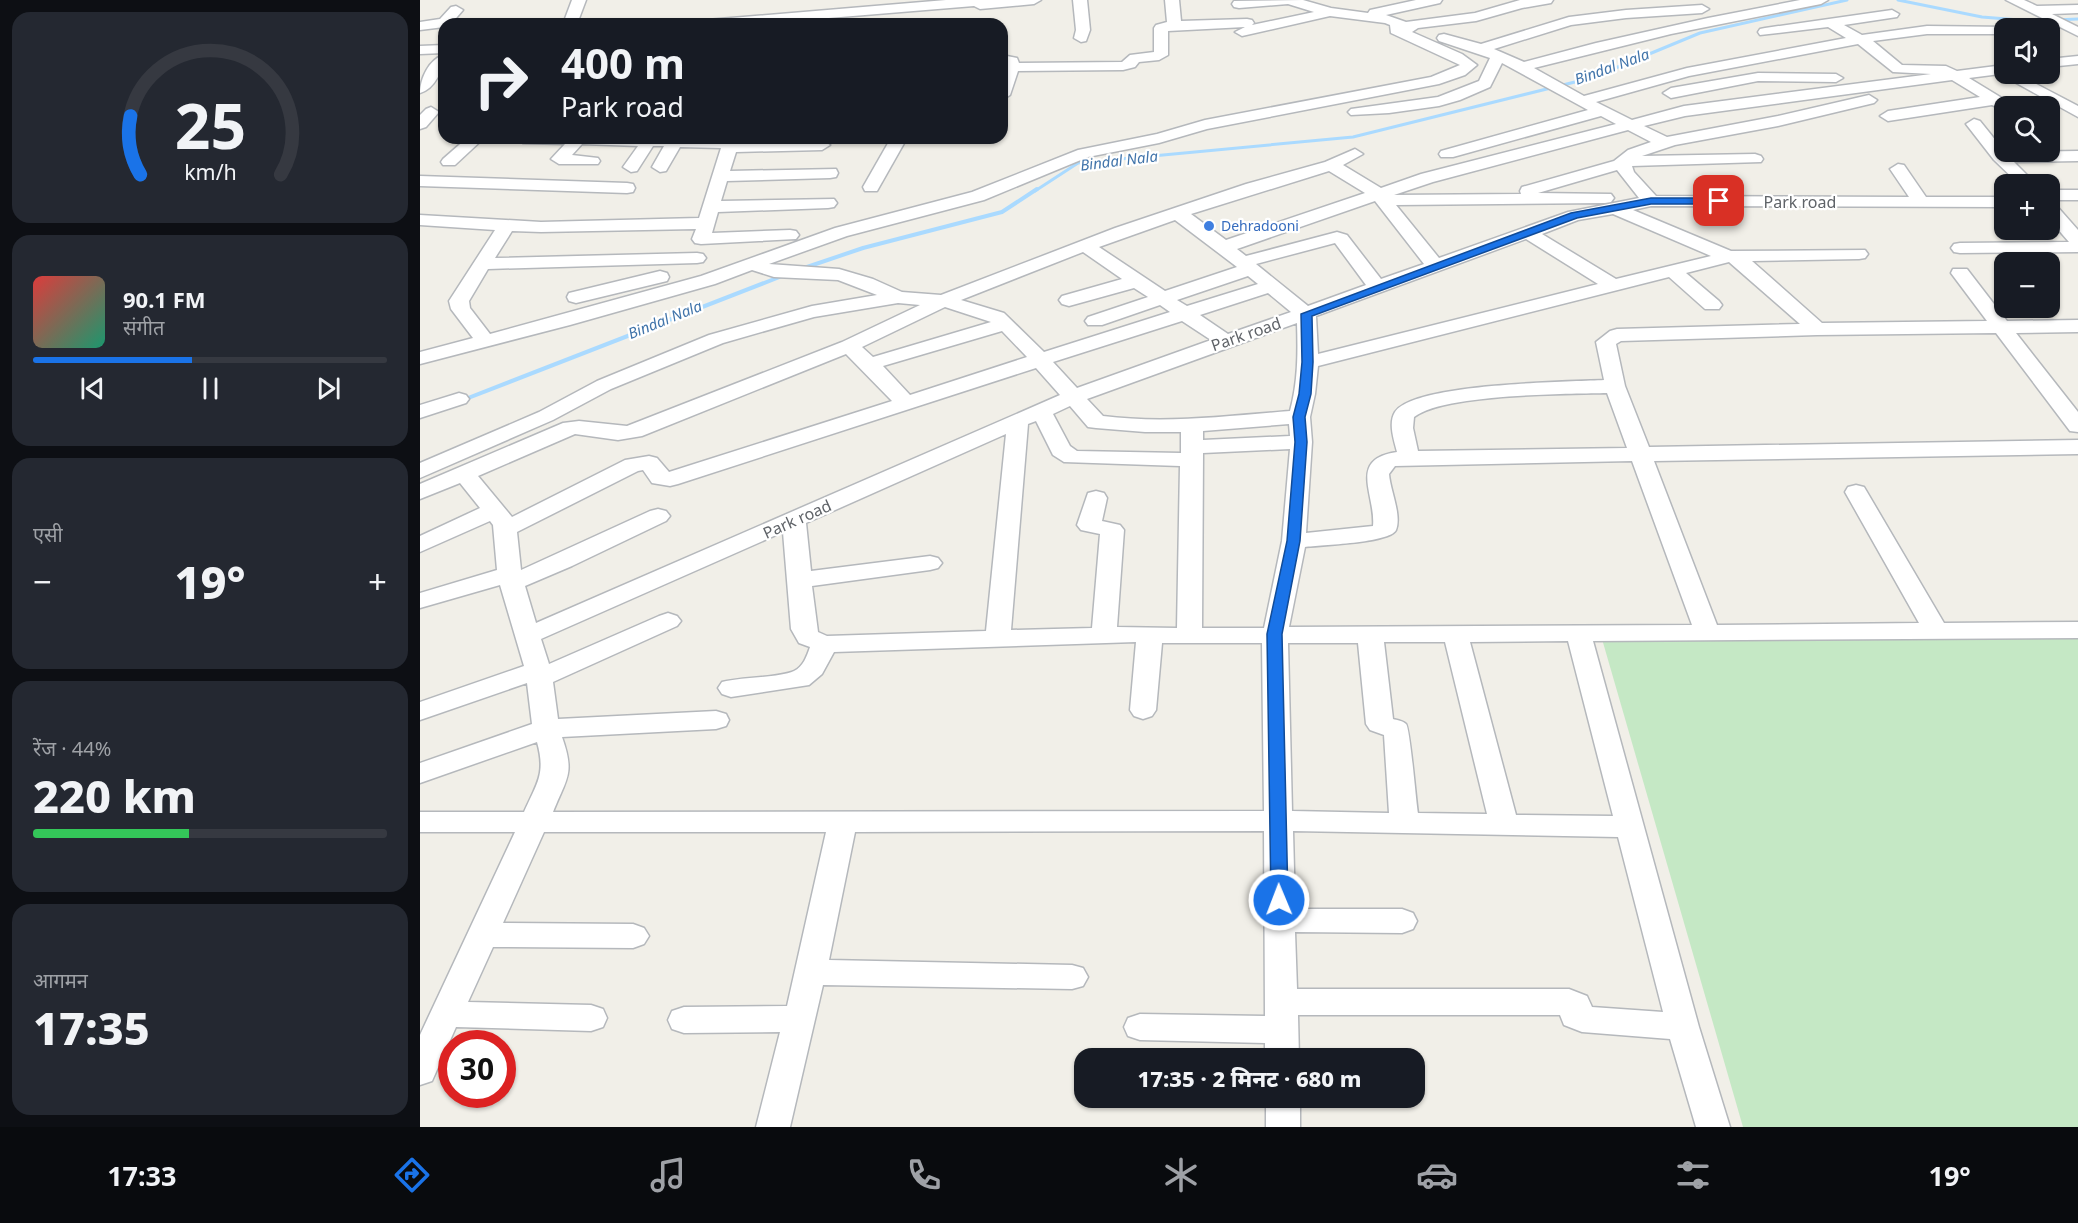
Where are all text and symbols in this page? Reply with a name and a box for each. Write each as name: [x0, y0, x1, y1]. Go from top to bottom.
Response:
map controls: [1994, 18, 2060, 318]
button: sound: [1994, 18, 2060, 84]
text: 400 m: [561, 34, 685, 91]
icon: right: [462, 42, 540, 120]
water label: Bindal Nala: [1572, 43, 1652, 89]
text: 25: [174, 82, 246, 167]
text: Park road: [561, 88, 684, 125]
button: search: [1994, 96, 2060, 162]
water label: Bindal Nala: [1079, 145, 1159, 175]
text: km/h: [184, 157, 236, 186]
button: +: [1994, 174, 2060, 240]
pin: [1693, 175, 1744, 226]
icon: arrive: [1702, 184, 1735, 217]
street label: Park road: [1764, 191, 1836, 213]
place label: Dehradooni: [1221, 216, 1299, 235]
marker: Dehradooni: [1202, 219, 1216, 233]
button: −: [1994, 252, 2060, 318]
text: 90.1 FM: [123, 284, 205, 314]
water label: Bindal Nala: [625, 295, 705, 343]
street label: Park road: [1208, 312, 1284, 356]
text: संगीत: [123, 314, 164, 341]
icon: previous: [76, 372, 109, 405]
icon: pause: [194, 372, 227, 405]
icon: next: [312, 372, 345, 405]
street label: Park road: [759, 494, 835, 544]
text: एसी: [33, 521, 63, 548]
text: 19°: [174, 551, 246, 612]
text: −: [33, 559, 52, 604]
text: +: [368, 559, 387, 604]
text: रेंज · 44%: [33, 735, 111, 762]
text: 220 km: [33, 765, 196, 826]
position arrow: [1247, 868, 1311, 932]
text: आगमन: [33, 967, 88, 994]
text: 17:35: [33, 997, 150, 1058]
speed limit sign: 30: [438, 1030, 516, 1108]
text: 17:35 · 2 मिनट · 680 m: [1138, 1063, 1361, 1093]
icon: directions: [391, 1154, 433, 1196]
icon: music: [647, 1154, 689, 1196]
icon: phone: [903, 1154, 945, 1196]
icon: climate: [1160, 1154, 1202, 1196]
icon: car: [1416, 1154, 1458, 1196]
icon: filters: [1672, 1154, 1714, 1196]
text: 17:33: [107, 1157, 177, 1194]
text: 19°: [1928, 1157, 1971, 1194]

